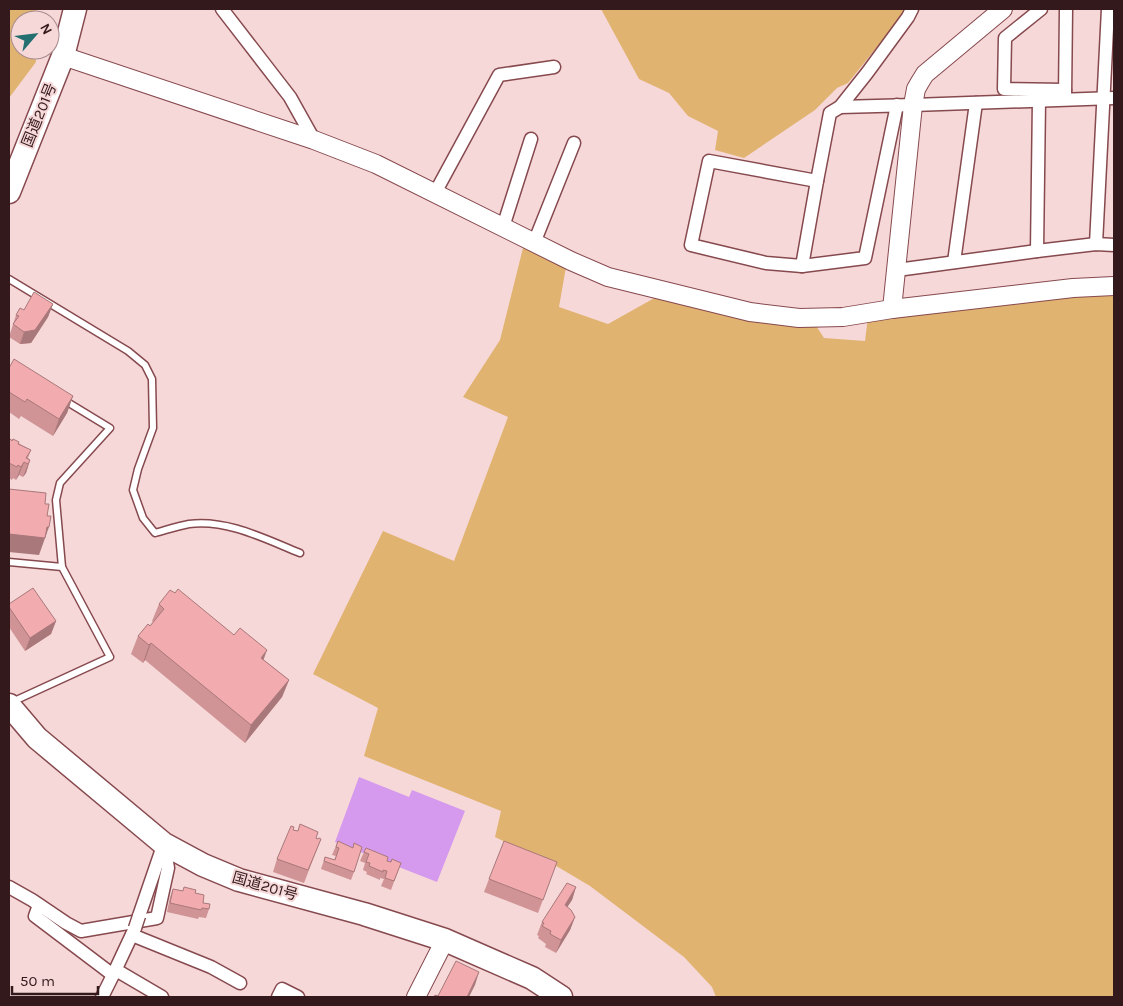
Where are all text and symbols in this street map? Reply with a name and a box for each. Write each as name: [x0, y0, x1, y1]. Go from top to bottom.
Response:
north arrow: [10, 10, 60, 60]
text: N: [36, 21, 56, 38]
street label: 国道201号: [18, 80, 60, 150]
street label: 国道201号: [230, 868, 300, 904]
scale bar: [12, 964, 99, 996]
text: 50 m: [20, 972, 55, 990]

